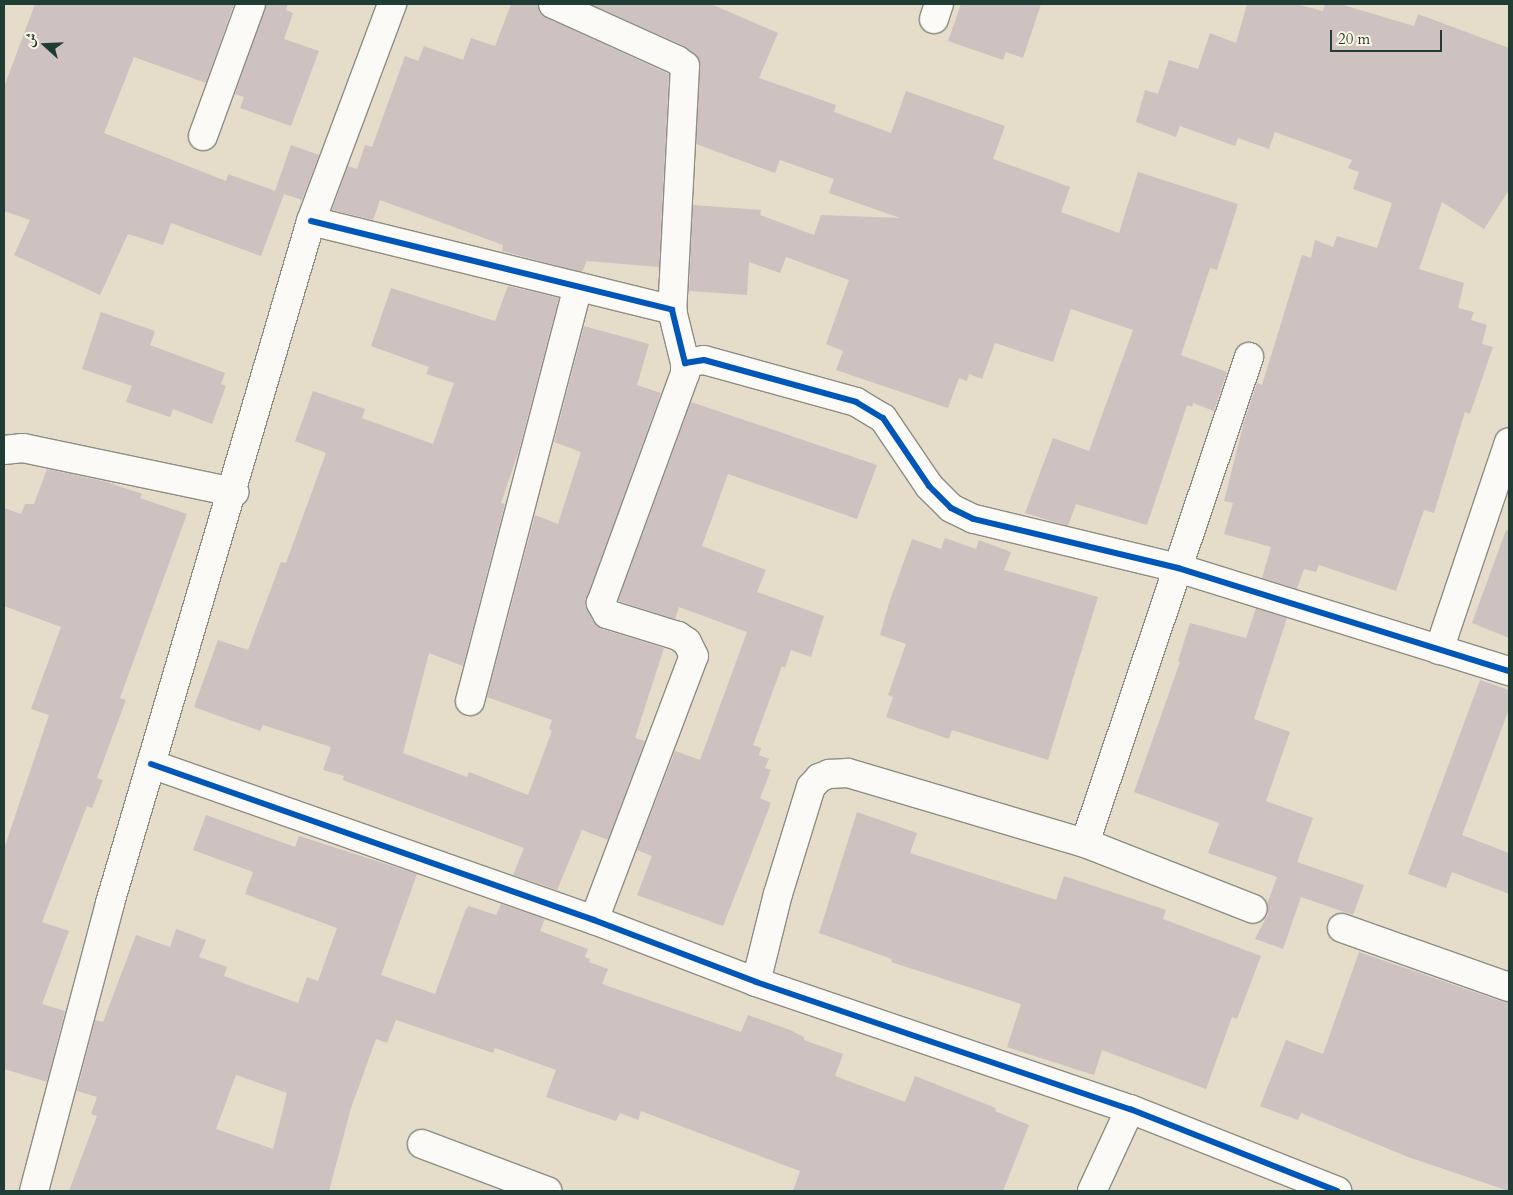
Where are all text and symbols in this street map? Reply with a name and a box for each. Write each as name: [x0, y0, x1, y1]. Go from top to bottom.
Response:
north arrow: [20, 20, 70, 70]
scale bar: [1333, 20, 1446, 52]
text: 20 m: [1338, 29, 1370, 49]
text: ش: [19, 30, 42, 49]

